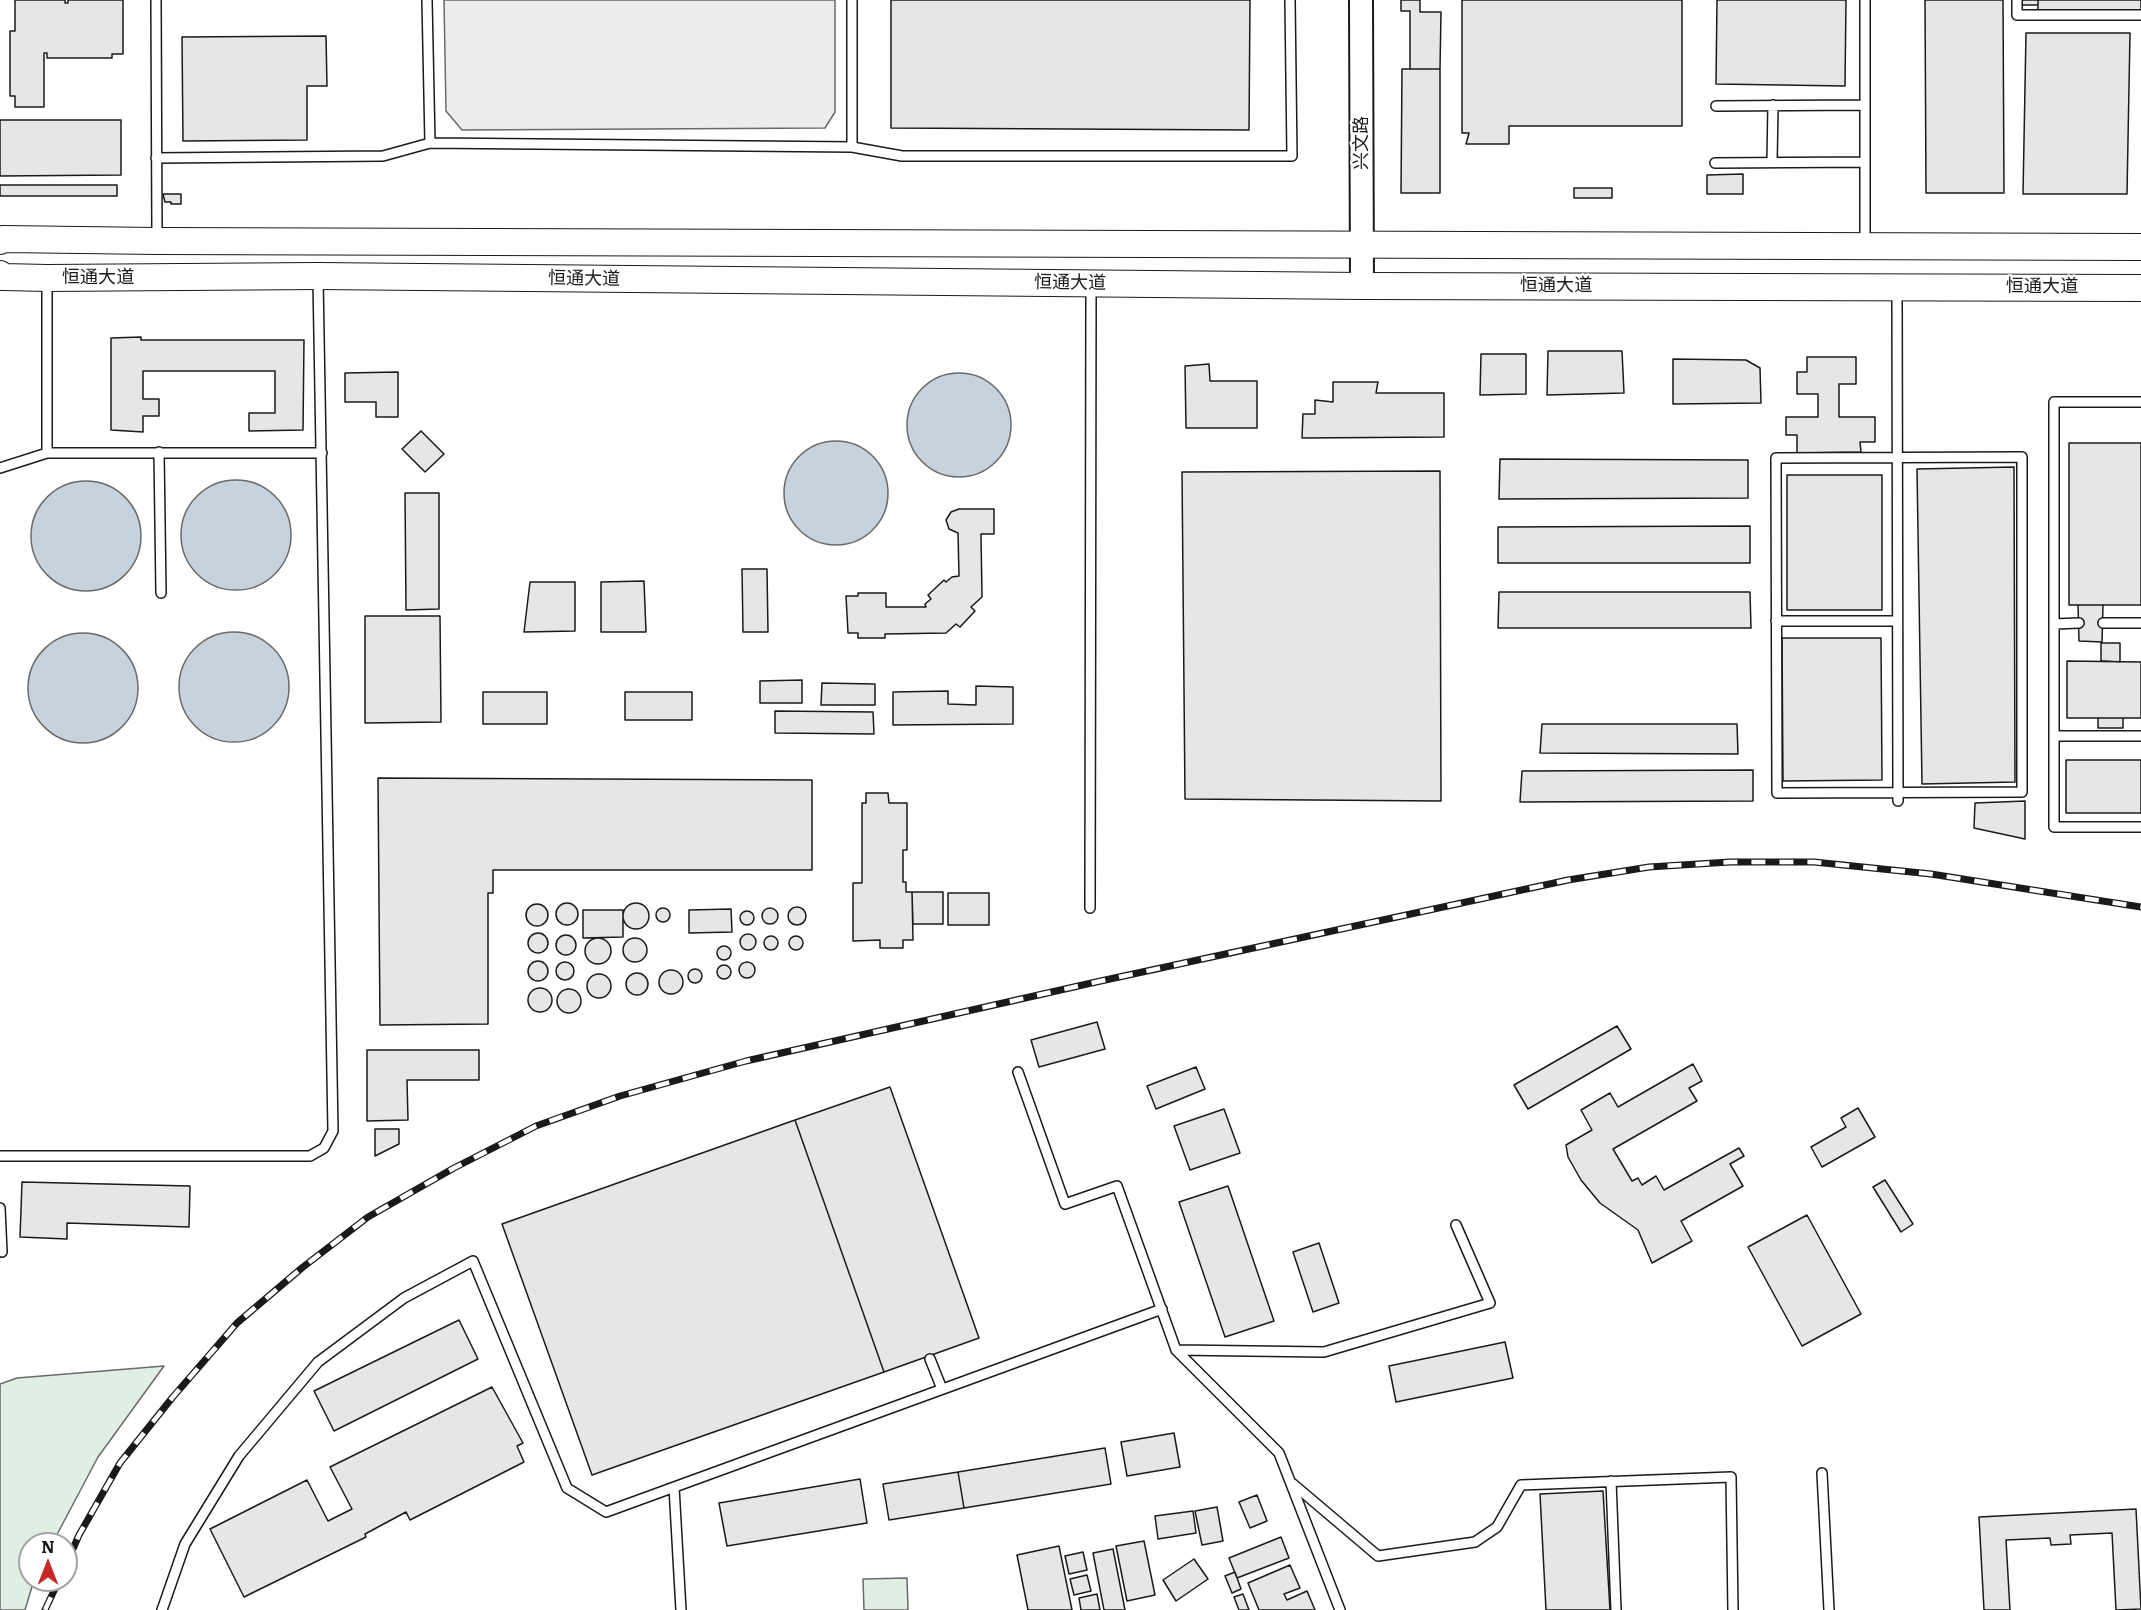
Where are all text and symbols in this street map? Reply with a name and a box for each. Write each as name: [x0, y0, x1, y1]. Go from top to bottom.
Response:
street label: 兴文路: [1351, 116, 1373, 170]
street label: 恒通大道: [62, 267, 134, 289]
street label: 恒通大道: [548, 268, 620, 290]
street label: 恒通大道: [1034, 272, 1106, 294]
street label: 恒通大道: [1520, 275, 1592, 297]
street label: 恒通大道: [2006, 276, 2078, 298]
north arrow: [18, 1532, 78, 1592]
text: N: [41, 1534, 55, 1558]

